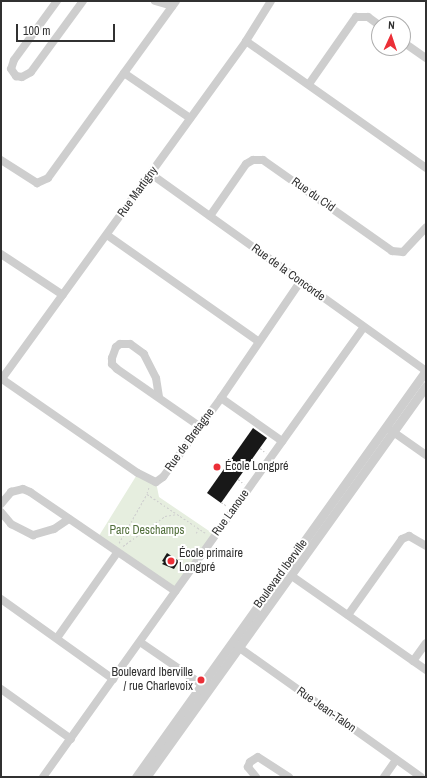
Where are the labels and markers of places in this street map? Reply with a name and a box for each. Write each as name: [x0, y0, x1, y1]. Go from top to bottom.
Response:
place label: École Longpré: [225, 460, 288, 474]
marker: École Longpré: [212, 462, 222, 472]
place label: École primaire Longpré: [179, 547, 243, 575]
marker: École primaire Longpré: [166, 556, 176, 566]
place label: Boulevard Iberville / rue Charlevoix: [112, 666, 193, 694]
marker: Boulevard Iberville / rue Charlevoix: [196, 675, 206, 685]

